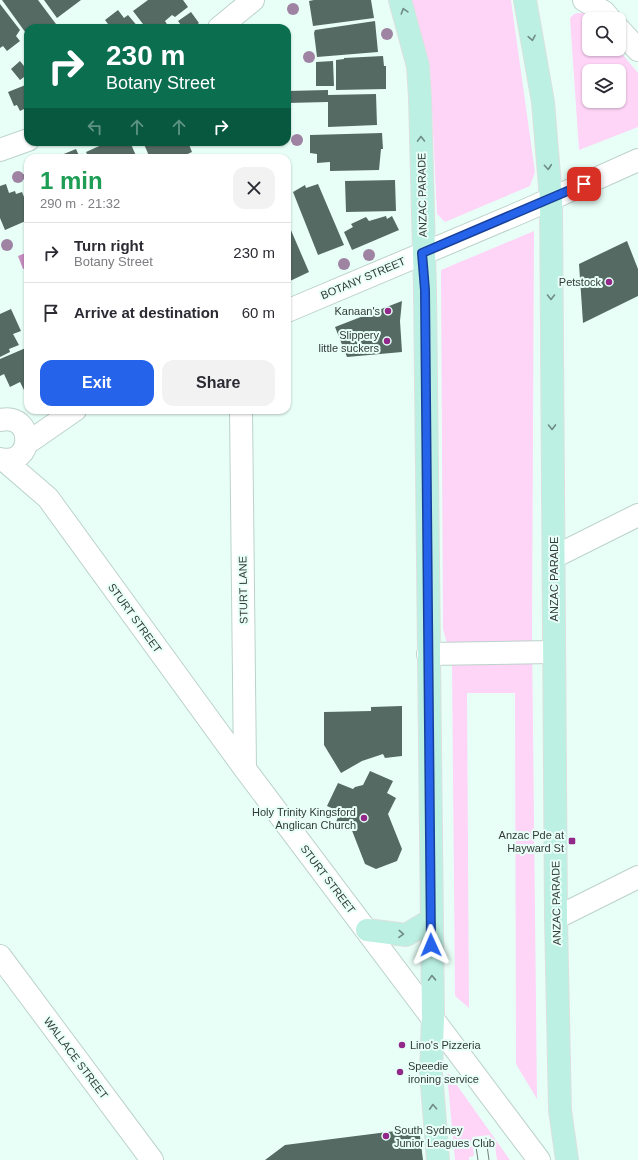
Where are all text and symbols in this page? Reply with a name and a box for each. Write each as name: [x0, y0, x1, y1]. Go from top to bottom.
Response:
one-way arrow: [400, 8, 409, 15]
map controls: [582, 12, 626, 108]
button: search: [582, 12, 626, 56]
one-way arrow: [527, 35, 536, 42]
icon: right: [40, 40, 92, 92]
text: 230 m: [106, 40, 185, 71]
button: layers: [582, 64, 626, 108]
text: Botany Street: [106, 73, 215, 93]
icon: left: [84, 116, 106, 138]
icon: ahead: [126, 116, 148, 138]
icon: ahead: [168, 116, 190, 138]
icon: right: [210, 116, 232, 138]
one-way arrow: [417, 136, 425, 142]
street label: ANZAC PARADE: [415, 153, 429, 237]
one-way arrow: [543, 164, 552, 170]
text: 1 min: [40, 167, 103, 194]
button: close: [233, 167, 275, 209]
pin: [567, 167, 601, 201]
icon: arrive: [573, 173, 595, 195]
text: 290 m · 21:32: [40, 196, 120, 211]
text: Turn right: [74, 237, 144, 254]
icon: right: [40, 242, 62, 264]
text: 230 m: [233, 244, 275, 261]
text: Botany Street: [74, 254, 153, 269]
street label: BOTANY STREET: [319, 255, 407, 301]
place label: Petstock: [559, 276, 601, 288]
marker: Petstock: [604, 277, 614, 287]
one-way arrow: [547, 294, 556, 300]
icon: arrive: [40, 302, 62, 324]
text: Arrive at destination: [74, 304, 219, 321]
text: 60 m: [242, 304, 275, 321]
place label: Kanaan's: [334, 305, 380, 317]
marker: Kanaan's: [383, 306, 393, 316]
place label: Slippery little suckers: [318, 329, 379, 354]
marker: Slippery little suckers: [382, 336, 392, 346]
button: Exit: [40, 360, 154, 406]
button: Share: [162, 360, 275, 406]
one-way arrow: [548, 424, 557, 430]
street label: ANZAC PARADE: [548, 537, 560, 621]
street label: STURT LANE: [236, 556, 250, 624]
street label: STURT STREET: [106, 581, 164, 655]
place label: Holy Trinity Kingsford Anglican Church: [252, 806, 356, 831]
marker: Holy Trinity Kingsford Anglican Church: [359, 813, 369, 823]
place label: Anzac Pde at Hayward St: [499, 829, 564, 854]
marker: Anzac Pde at Hayward St: [567, 836, 577, 846]
street label: STURT STREET: [298, 842, 358, 916]
street label: ANZAC PARADE: [549, 861, 563, 945]
position arrow: [410, 924, 452, 966]
one-way arrow: [398, 930, 404, 938]
one-way arrow: [427, 975, 436, 981]
street label: WALLACE STREET: [42, 1015, 111, 1101]
place label: Lino's Pizzeria: [410, 1039, 481, 1051]
marker: Lino's Pizzeria: [397, 1040, 407, 1050]
place label: Speedie ironing service: [408, 1060, 479, 1085]
marker: Speedie ironing service: [395, 1067, 405, 1077]
one-way arrow: [429, 1104, 438, 1110]
place label: South Sydney Junior Leagues Club: [394, 1124, 495, 1149]
marker: South Sydney Junior Leagues Club: [381, 1131, 391, 1141]

